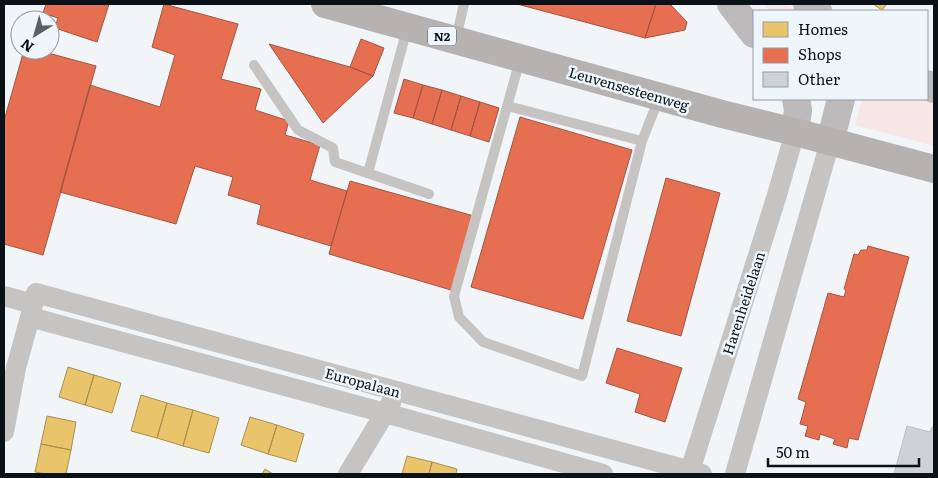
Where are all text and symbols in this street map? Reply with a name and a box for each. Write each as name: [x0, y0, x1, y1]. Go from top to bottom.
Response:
north arrow: [10, 10, 60, 60]
legend: [753, 10, 928, 100]
text: Homes: [798, 17, 848, 40]
road number: N2: [428, 27, 456, 46]
text: N: [16, 35, 37, 58]
text: Shops: [798, 42, 841, 65]
street label: Leuvensesteenweg: [567, 61, 692, 115]
text: Other: [798, 67, 840, 90]
street label: Harenheidelaan: [717, 249, 769, 357]
street label: Europalaan: [323, 362, 403, 402]
scale bar: [768, 436, 919, 468]
text: 50 m: [776, 440, 810, 463]

